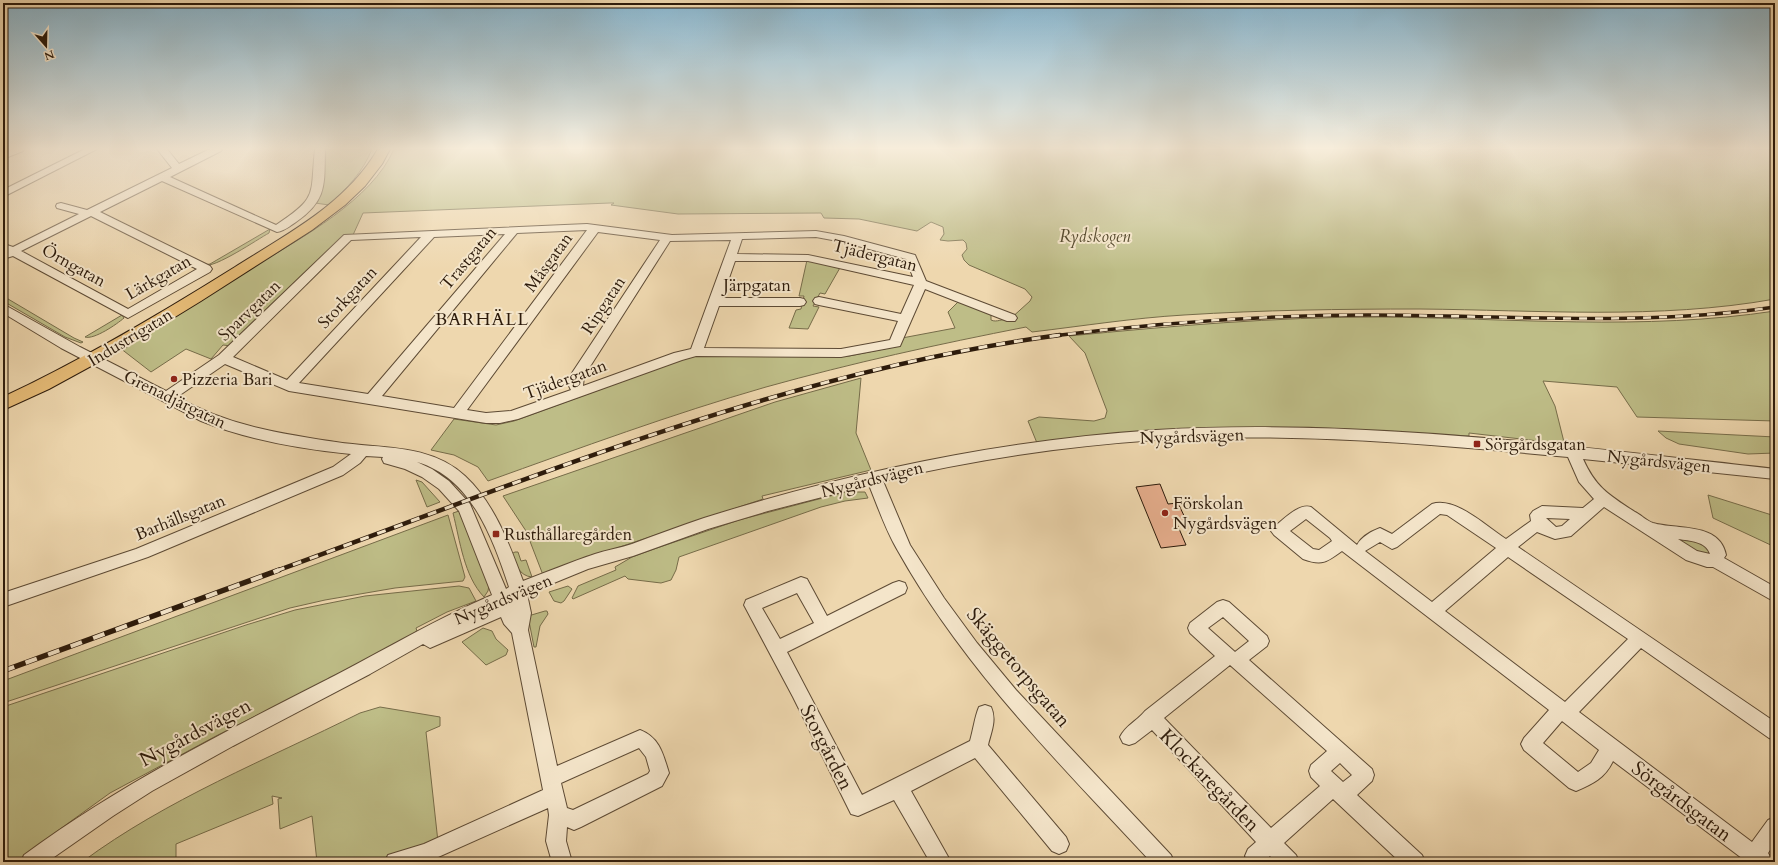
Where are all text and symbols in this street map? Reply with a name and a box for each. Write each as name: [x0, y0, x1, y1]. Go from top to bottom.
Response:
north arrow: [26, 26, 66, 66]
text: N: [42, 46, 56, 64]
street label: Trastgatan: [435, 221, 502, 295]
park label: Rydskogen: [1059, 225, 1131, 248]
street label: Måsgatan: [519, 228, 578, 297]
street label: Tjädergatan: [830, 234, 920, 277]
street label: Örngatan: [38, 238, 110, 293]
street label: Lärkgatan: [121, 249, 196, 305]
street label: Storkgatan: [312, 261, 382, 334]
street label: Ripgatan: [576, 272, 631, 339]
street label: Sparvgatan: [213, 274, 286, 346]
street label: Järpgatan: [720, 274, 791, 297]
street label: Industrigatan: [84, 303, 177, 372]
district label: BARHÄLL: [435, 307, 529, 332]
street label: Tjädergatan: [520, 354, 610, 405]
street label: Grenadjärgatan: [120, 365, 230, 434]
place label: Pizzeria Bari: [182, 368, 273, 391]
marker: Pizzeria Bari: [169, 374, 179, 384]
street label: Nygårdsvägen: [1139, 423, 1245, 450]
place label: Sörgårdsgatan: [1485, 433, 1586, 456]
marker: Sörgårdsgatan: [1472, 439, 1482, 449]
street label: Nygårdsvägen: [1606, 445, 1712, 478]
street label: Nygårdsvägen: [819, 456, 926, 503]
street label: Barhällsgatan: [132, 489, 229, 546]
place label: Förskolan Nygårdsvägen: [1173, 492, 1278, 535]
marker: Förskolan Nygårdsvägen: [1160, 508, 1170, 518]
place label: Rusthållaregården: [504, 523, 633, 546]
marker: Rusthållaregården: [491, 529, 501, 539]
street label: Nygårdsvägen: [451, 568, 556, 630]
street label: Skäggetorpsgatan: [960, 602, 1077, 734]
street label: Nygårdsvägen: [135, 691, 256, 773]
street label: Storgården: [793, 700, 860, 795]
street label: Klockaregården: [1153, 723, 1266, 838]
street label: Sörgårdsgatan: [1626, 755, 1738, 848]

